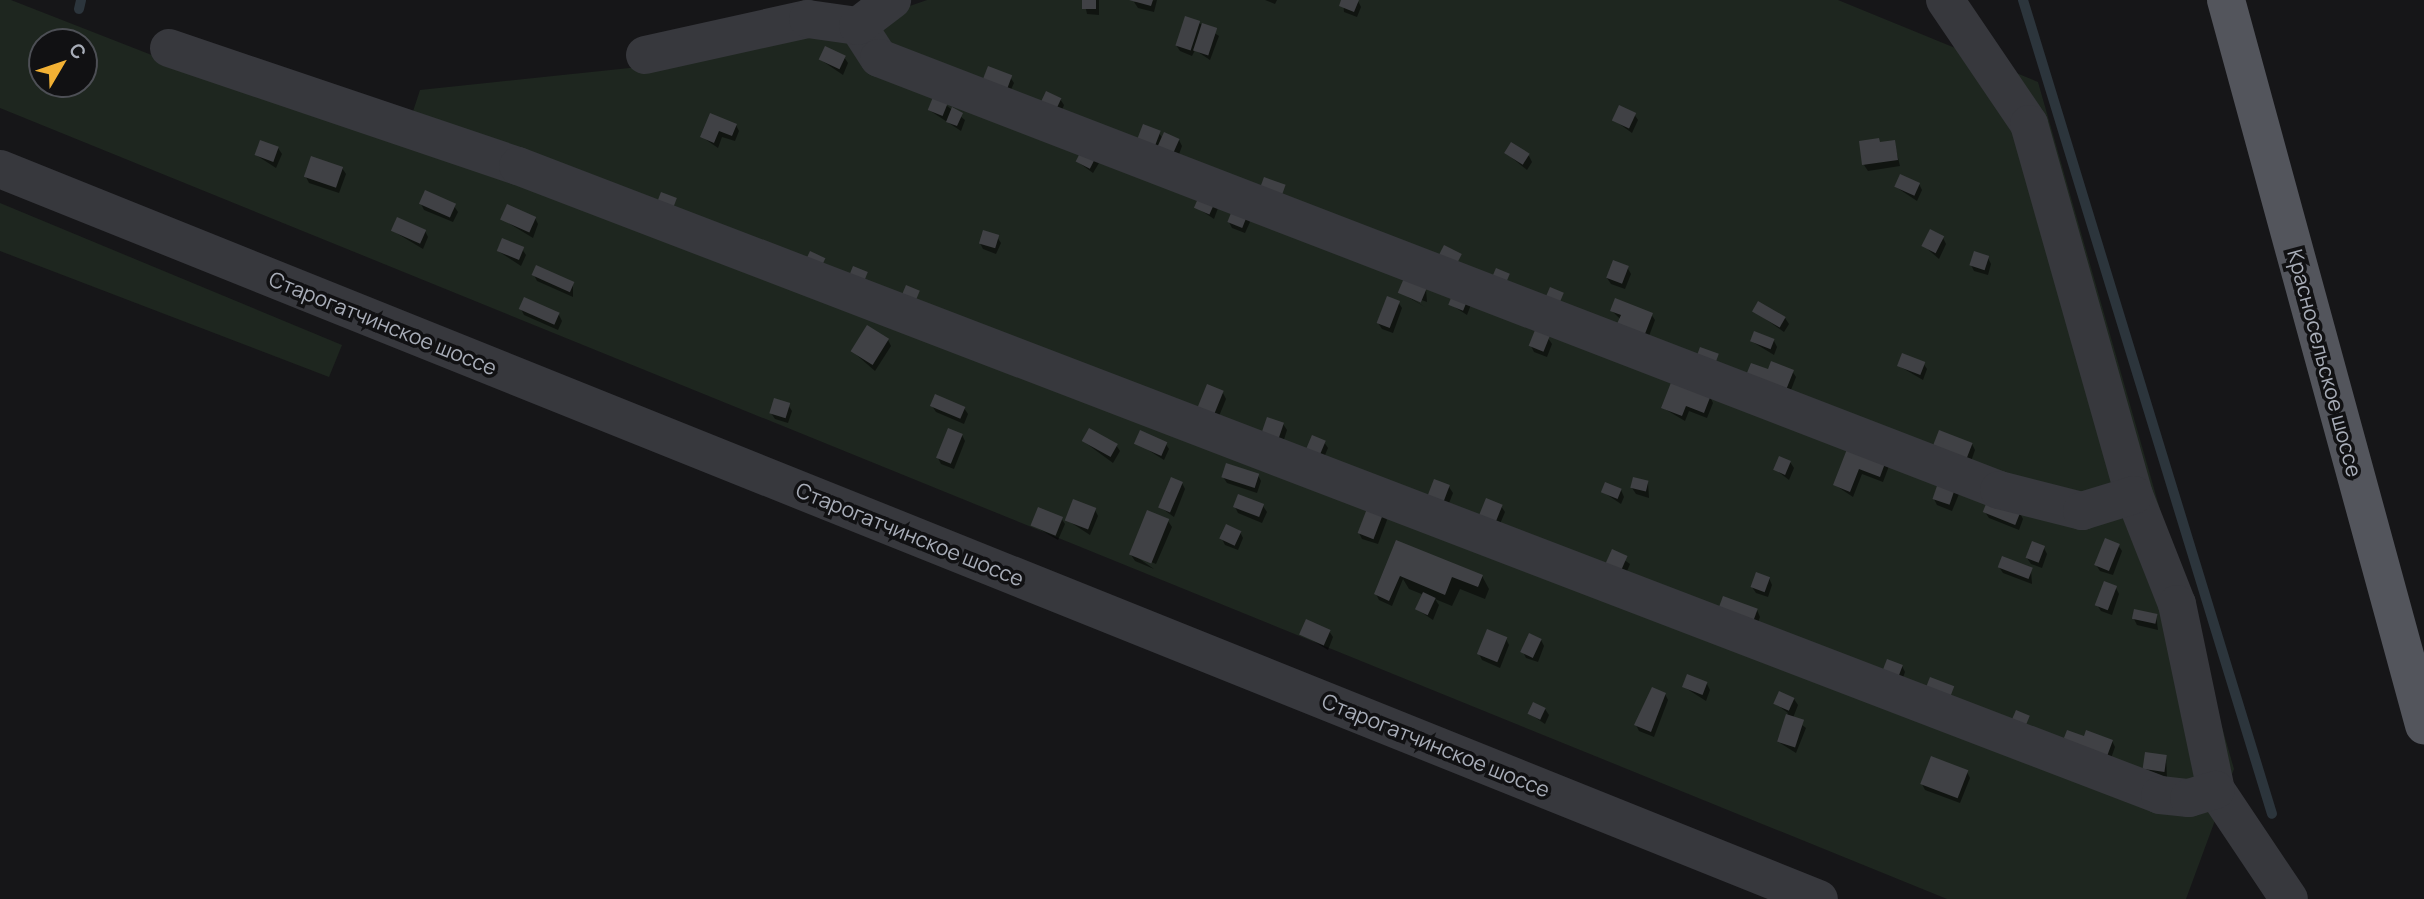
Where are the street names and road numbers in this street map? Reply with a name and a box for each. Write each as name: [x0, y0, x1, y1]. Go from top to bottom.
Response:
street label: Красносельское шоссе: [2282, 246, 2368, 480]
street label: Старогатчинское шоссе: [265, 266, 501, 380]
street label: Старогатчинское шоссе: [792, 477, 1028, 591]
street label: Старогатчинское шоссе: [1318, 688, 1554, 802]

